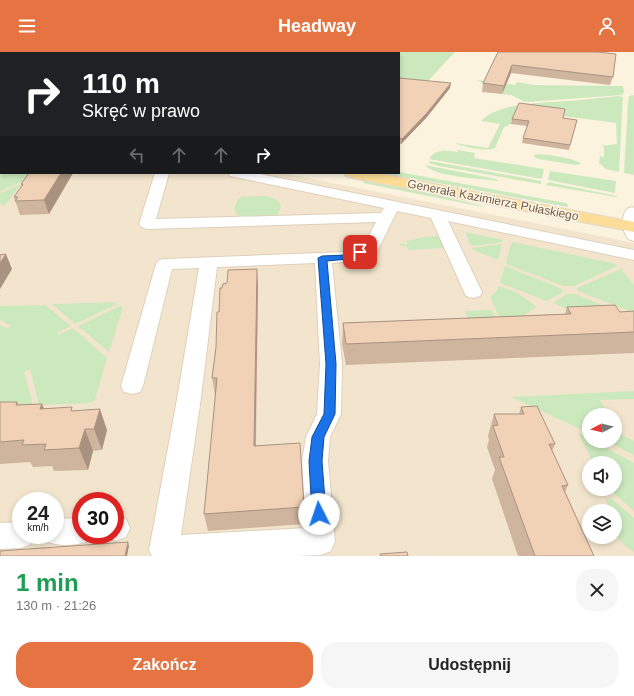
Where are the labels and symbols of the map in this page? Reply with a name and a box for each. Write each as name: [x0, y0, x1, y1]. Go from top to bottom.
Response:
street label: Generała Kazimierza Pułaskiego: [406, 177, 580, 224]
pin: [343, 235, 377, 269]
north arrow: [582, 408, 622, 448]
speed limit sign: 30: [72, 492, 124, 544]
position arrow: [298, 493, 340, 535]

